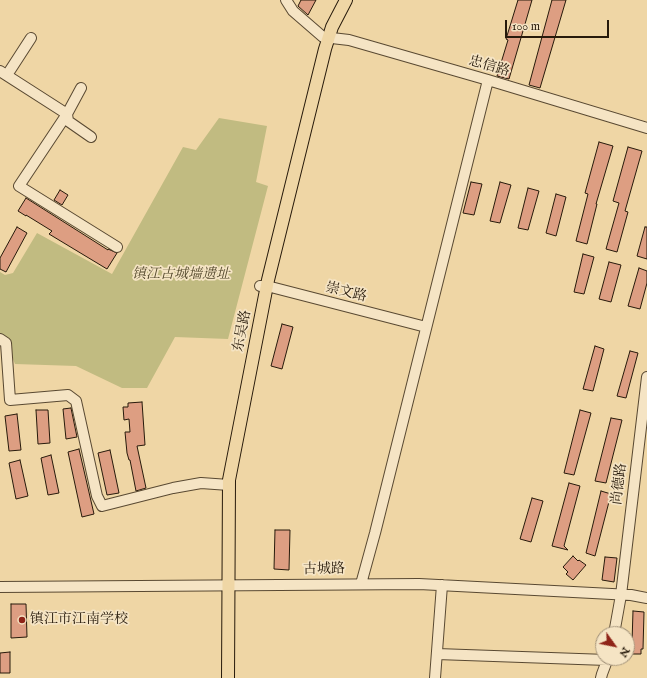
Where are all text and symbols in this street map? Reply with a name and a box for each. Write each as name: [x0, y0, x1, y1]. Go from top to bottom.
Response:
scale bar: [507, 12, 611, 38]
text: 100 m: [512, 19, 540, 34]
street label: 忠信路: [466, 53, 512, 81]
park label: 镇江古城墙遗址: [132, 267, 230, 283]
street label: 崇文路: [324, 280, 368, 306]
street label: 东吴路: [231, 309, 255, 353]
street label: 尚德路: [609, 462, 631, 506]
street label: 古城路: [303, 561, 345, 579]
place label: 镇江市江南学校: [30, 612, 128, 628]
marker: 镇江市江南学校: [17, 615, 27, 625]
north arrow: [595, 626, 635, 666]
text: N: [616, 644, 633, 660]

